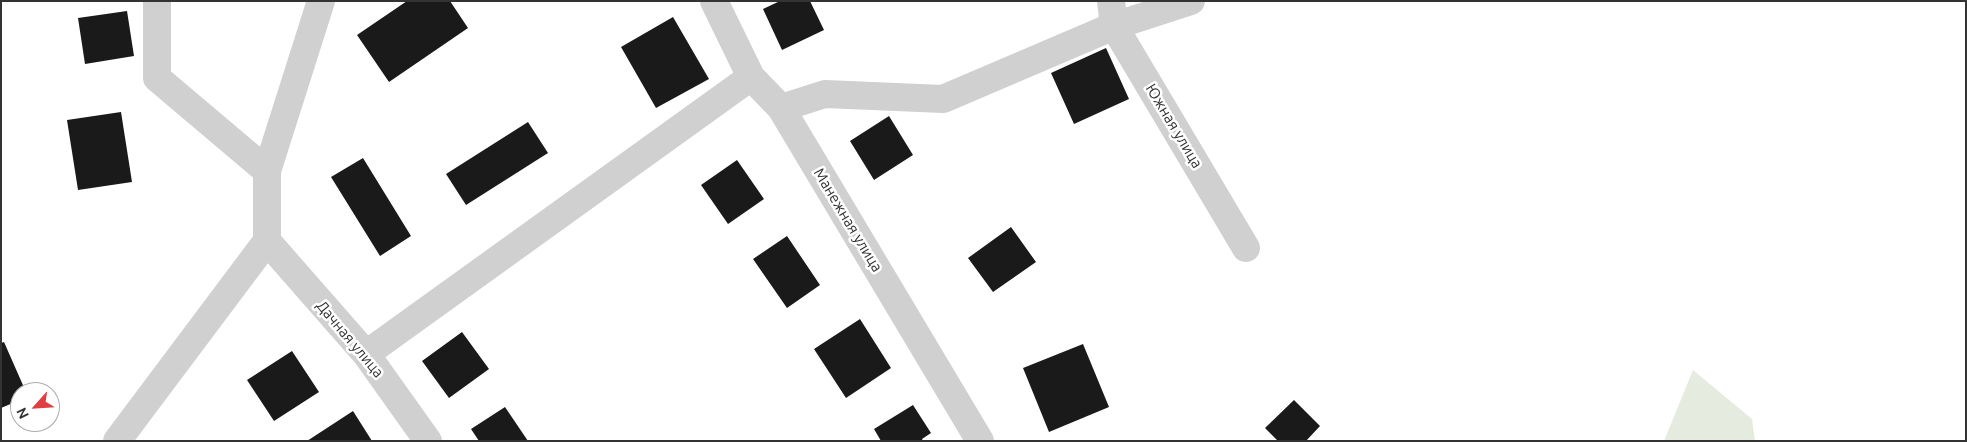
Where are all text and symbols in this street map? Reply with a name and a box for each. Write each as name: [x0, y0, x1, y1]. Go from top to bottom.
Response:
street label: Южная улица: [1142, 80, 1206, 172]
street label: Манежная улица: [810, 165, 886, 275]
street label: Дачная улица: [313, 297, 387, 381]
north arrow: [10, 382, 60, 432]
text: N: [13, 405, 32, 421]

